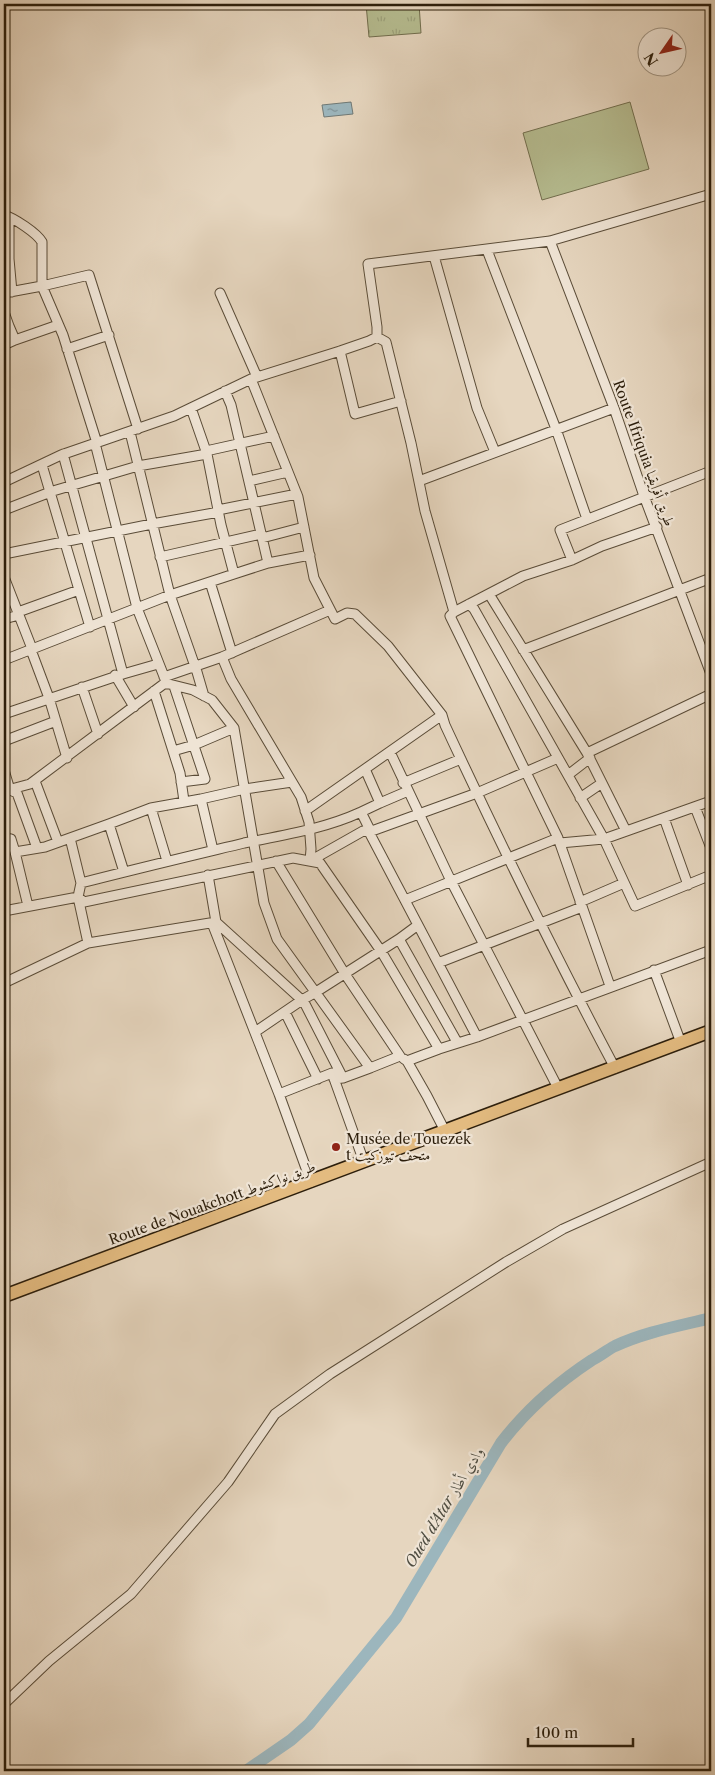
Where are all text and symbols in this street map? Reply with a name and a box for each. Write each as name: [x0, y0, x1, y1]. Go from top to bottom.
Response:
north arrow: [638, 28, 688, 78]
text: N: [640, 49, 662, 69]
street label: Route Ifriquia طريق أفريقيا: [609, 377, 680, 529]
place label: Musée de Touezek t متحف تيوزكيت: [346, 1130, 472, 1164]
marker: Musée de Touezek t متحف تيوزكيت: [330, 1141, 342, 1153]
street label: Route de Nouakchott طريق نواكشوط: [106, 1157, 318, 1249]
water label: Oued d'Atar وادي أطار: [400, 1443, 490, 1572]
scale bar: [528, 1715, 632, 1747]
text: 100 m: [535, 1723, 578, 1742]

